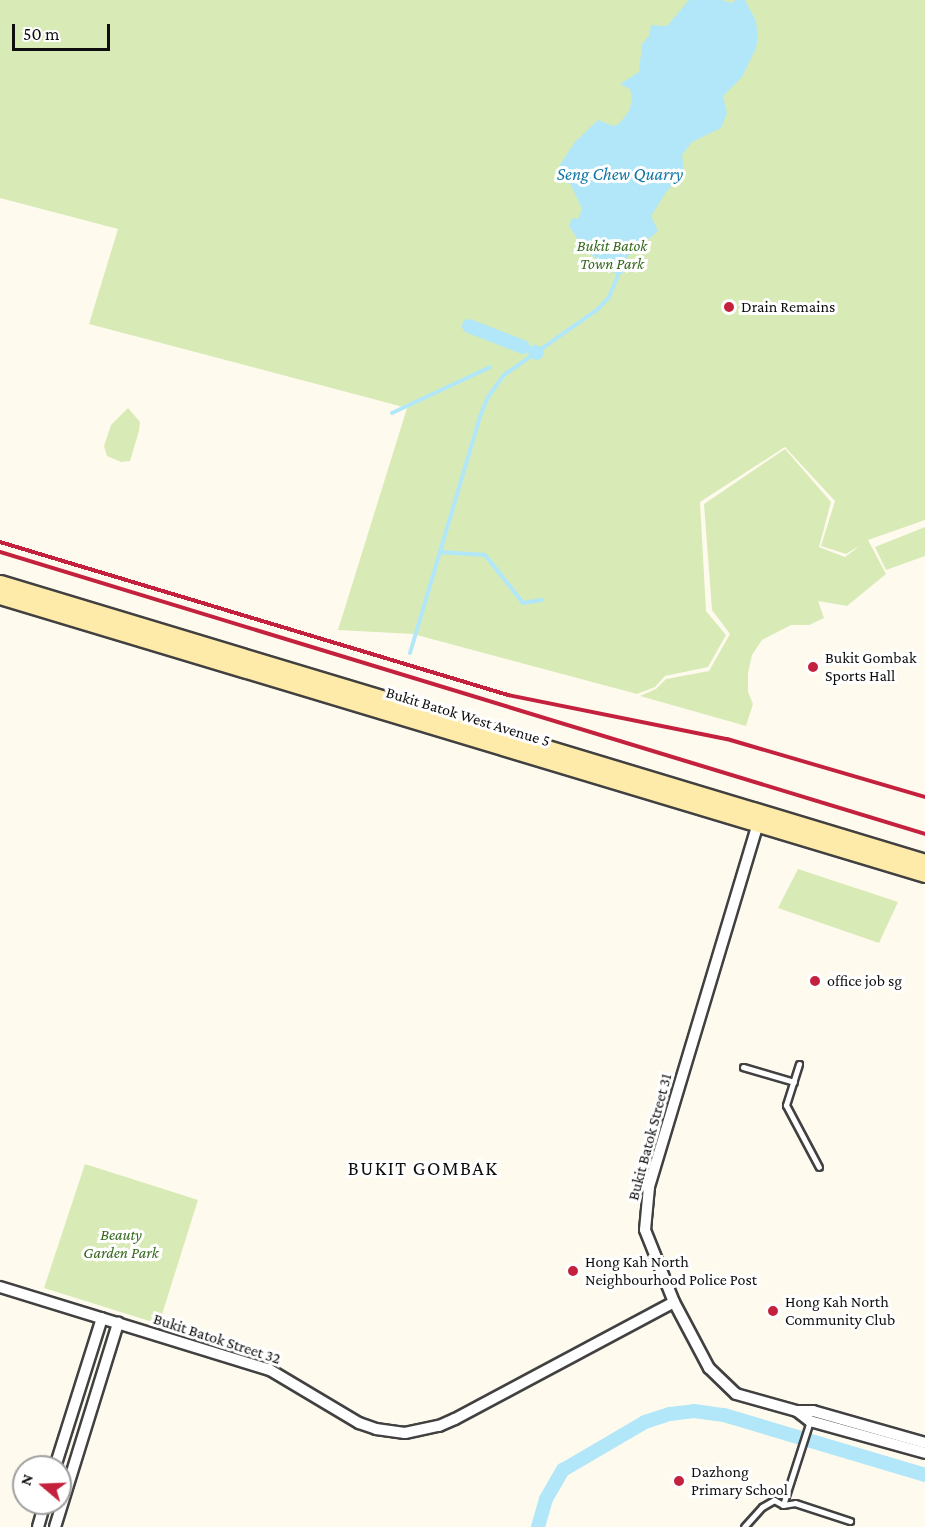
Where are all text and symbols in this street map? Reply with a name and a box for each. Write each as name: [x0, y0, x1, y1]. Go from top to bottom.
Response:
scale bar: [15, 12, 112, 50]
text: 50 m: [23, 24, 60, 44]
water label: Seng Chew Quarry: [557, 163, 683, 185]
park label: Bukit Batok Town Park: [577, 236, 647, 274]
place label: Drain Remains: [741, 297, 835, 317]
marker: Drain Remains: [722, 300, 736, 314]
place label: Bukit Gombak Sports Hall: [825, 648, 917, 686]
marker: Bukit Gombak Sports Hall: [806, 660, 820, 674]
street label: Bukit Batok West Avenue 5: [384, 683, 552, 751]
place label: office job sg: [827, 971, 902, 991]
marker: office job sg: [808, 974, 822, 988]
street label: Bukit Batok Street 31: [624, 1071, 676, 1203]
district label: BUKIT GOMBAK: [348, 1156, 498, 1180]
park label: Beauty Garden Park: [83, 1225, 159, 1263]
place label: Hong Kah North Neighbourhood Police Post: [585, 1252, 757, 1290]
marker: Hong Kah North Neighbourhood Police Post: [566, 1264, 580, 1278]
place label: Hong Kah North Community Club: [785, 1292, 895, 1330]
marker: Hong Kah North Community Club: [766, 1304, 780, 1318]
street label: Bukit Batok Street 32: [151, 1309, 283, 1369]
north arrow: [12, 1455, 72, 1515]
place label: Dazhong Primary School: [691, 1462, 788, 1500]
text: N: [17, 1472, 36, 1488]
marker: Dazhong Primary School: [672, 1474, 686, 1488]

